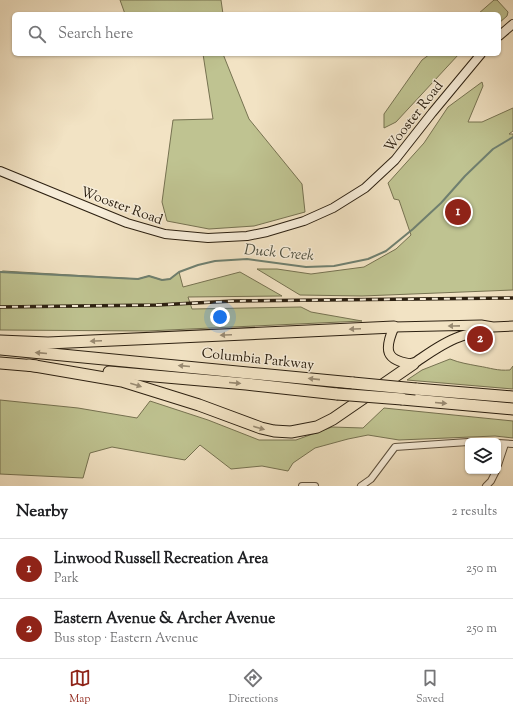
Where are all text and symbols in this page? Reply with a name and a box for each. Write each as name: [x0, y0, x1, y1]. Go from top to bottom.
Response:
search box: [12, 12, 501, 56]
icon: search: [26, 23, 48, 45]
text: Search here: [58, 24, 133, 45]
street label: Wooster Road: [380, 77, 449, 157]
street label: Wooster Road: [77, 183, 165, 231]
pin: 1: [445, 197, 471, 227]
water label: Duck Creek: [243, 240, 315, 267]
your location: [210, 307, 230, 327]
one-way arrow: [447, 323, 460, 329]
pin: 2: [467, 324, 493, 354]
one-way arrow: [348, 326, 361, 332]
one-way arrow: [219, 332, 232, 338]
one-way arrow: [89, 338, 102, 344]
street label: Columbia Parkway: [201, 344, 315, 376]
one-way arrow: [35, 349, 47, 356]
one-way arrow: [178, 363, 190, 369]
one-way arrow: [308, 375, 320, 382]
one-way arrow: [229, 380, 241, 387]
one-way arrow: [130, 382, 142, 388]
one-way arrow: [435, 399, 447, 406]
one-way arrow: [253, 425, 265, 431]
map controls: [465, 438, 501, 474]
button: layers: [465, 438, 501, 474]
text: Nearby: [16, 500, 68, 524]
text: 2 results: [452, 503, 497, 521]
text: Linwood Russell Recreation Area: [54, 549, 268, 570]
text: 1: [27, 560, 31, 578]
text: 250 m: [466, 560, 497, 578]
text: Park: [54, 570, 79, 588]
text: Eastern Avenue & Archer Avenue: [54, 609, 275, 630]
text: 2: [26, 620, 32, 638]
text: 250 m: [466, 620, 497, 638]
text: Bus stop · Eastern Avenue: [54, 630, 198, 648]
tab: Map: [69, 667, 91, 707]
tab: Directions: [229, 667, 278, 707]
tab: Saved: [416, 667, 444, 707]

